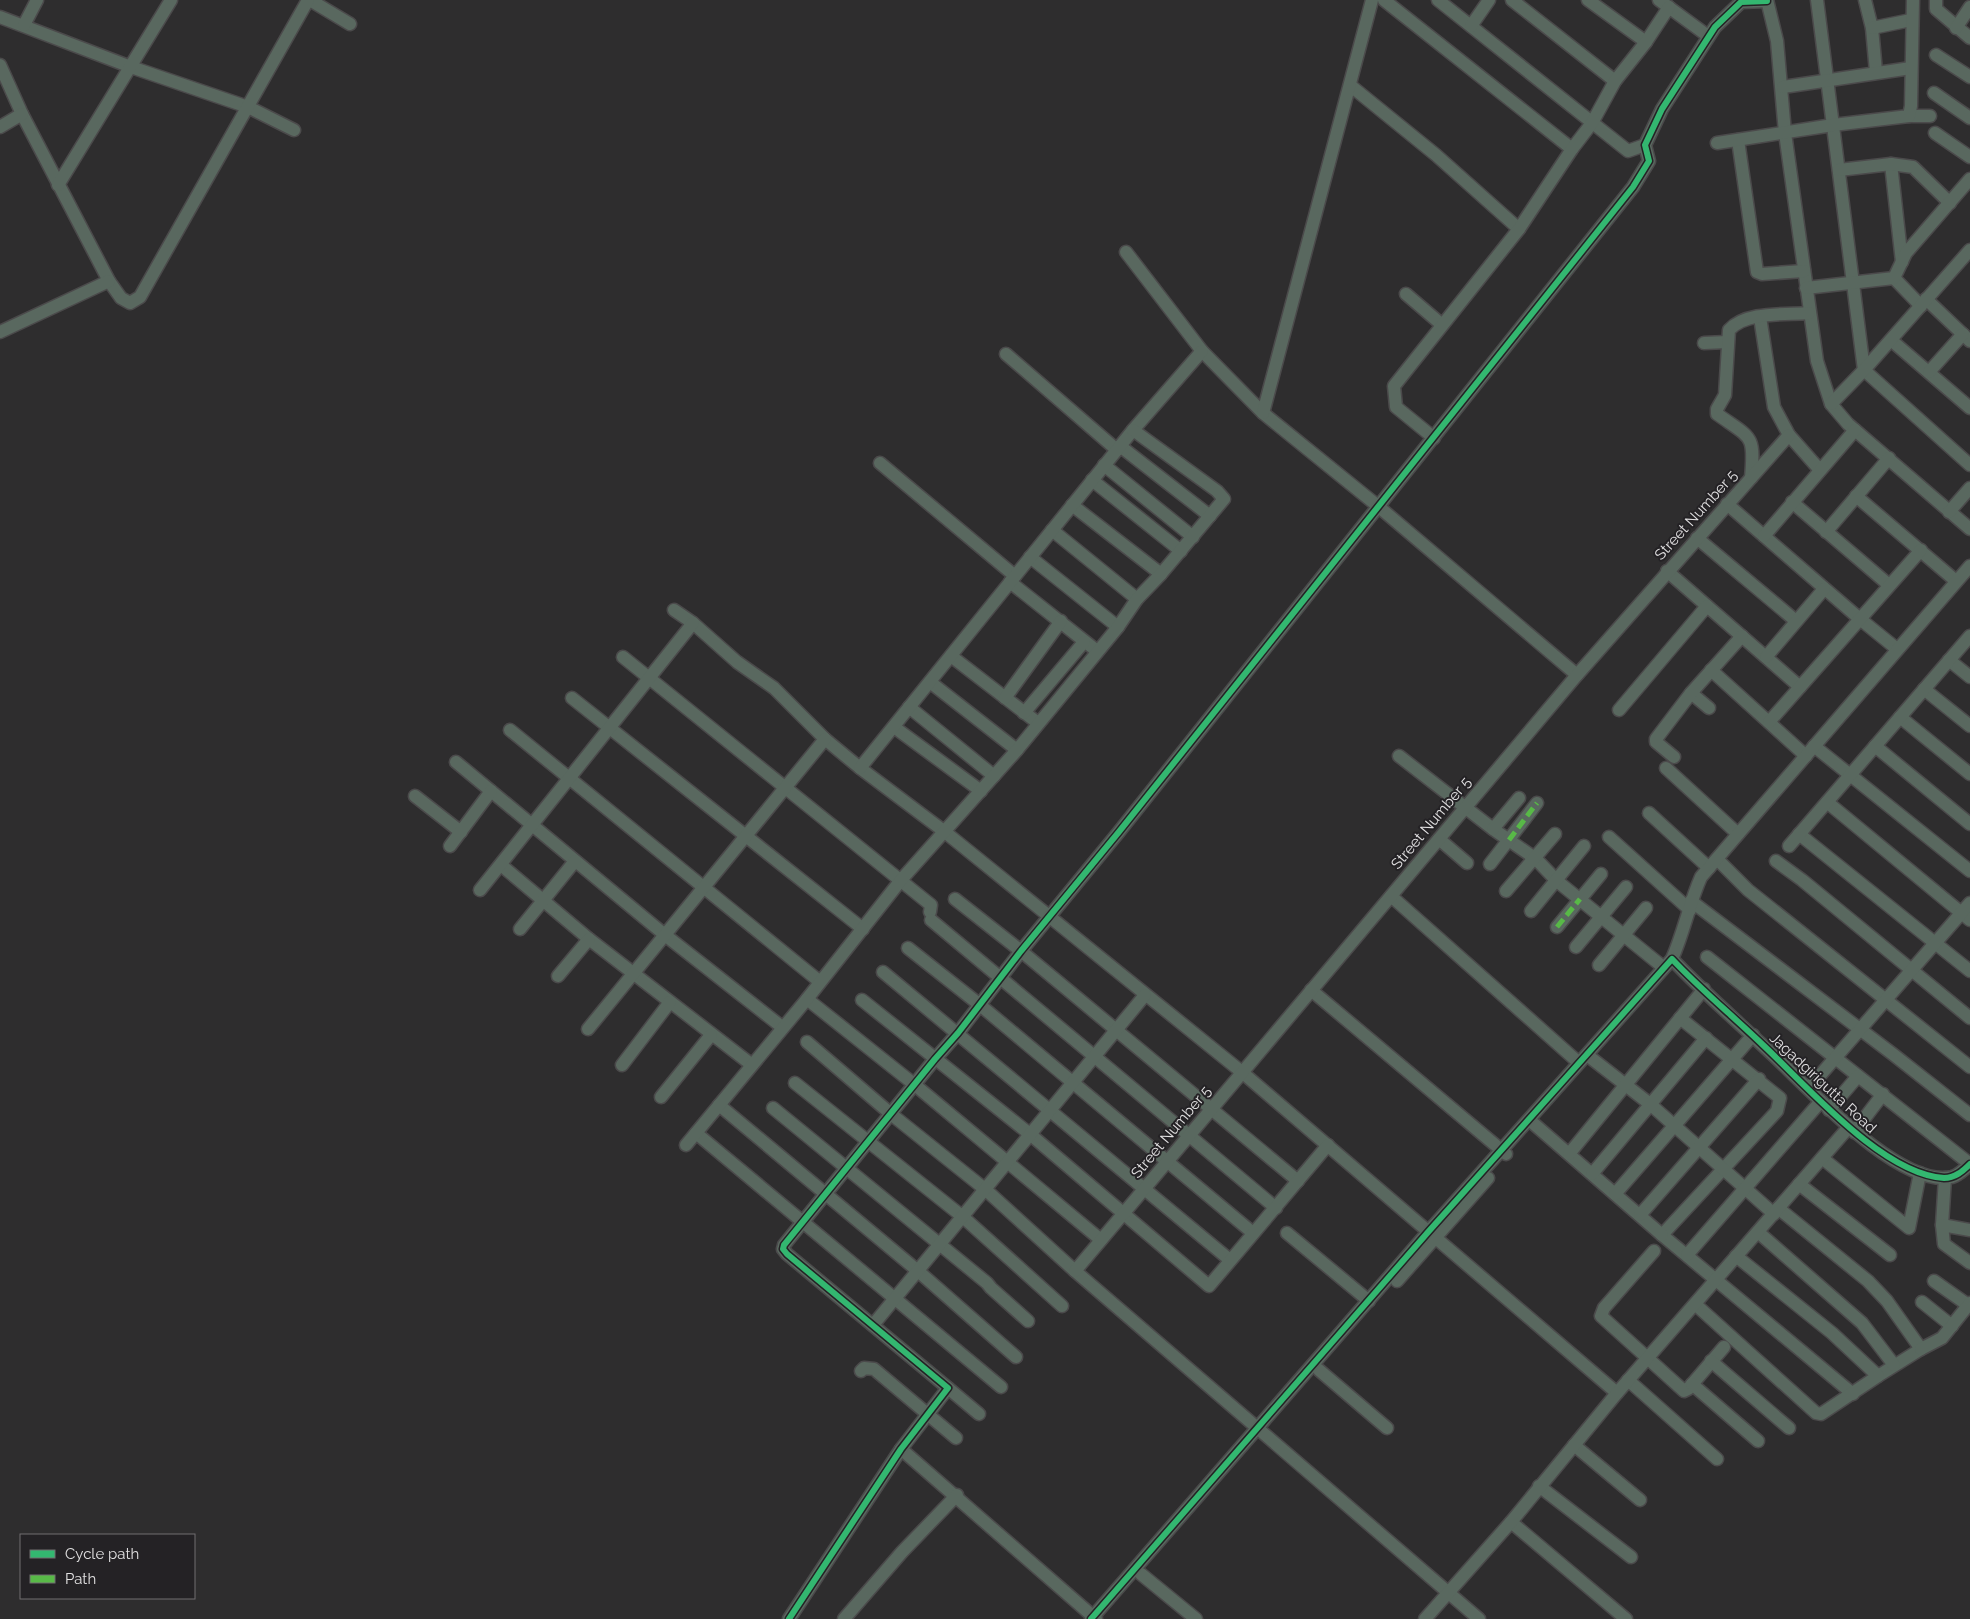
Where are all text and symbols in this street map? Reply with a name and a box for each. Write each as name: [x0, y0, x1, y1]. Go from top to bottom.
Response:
street label: Street Number 5: [1651, 466, 1741, 564]
street label: Street Number 5: [1387, 773, 1475, 873]
street label: Jagadgirigutta Road: [1766, 1029, 1880, 1137]
street label: Street Number 5: [1127, 1082, 1215, 1182]
legend: [20, 1534, 195, 1599]
text: Cycle path: [65, 1545, 139, 1563]
text: Path: [65, 1570, 96, 1588]

